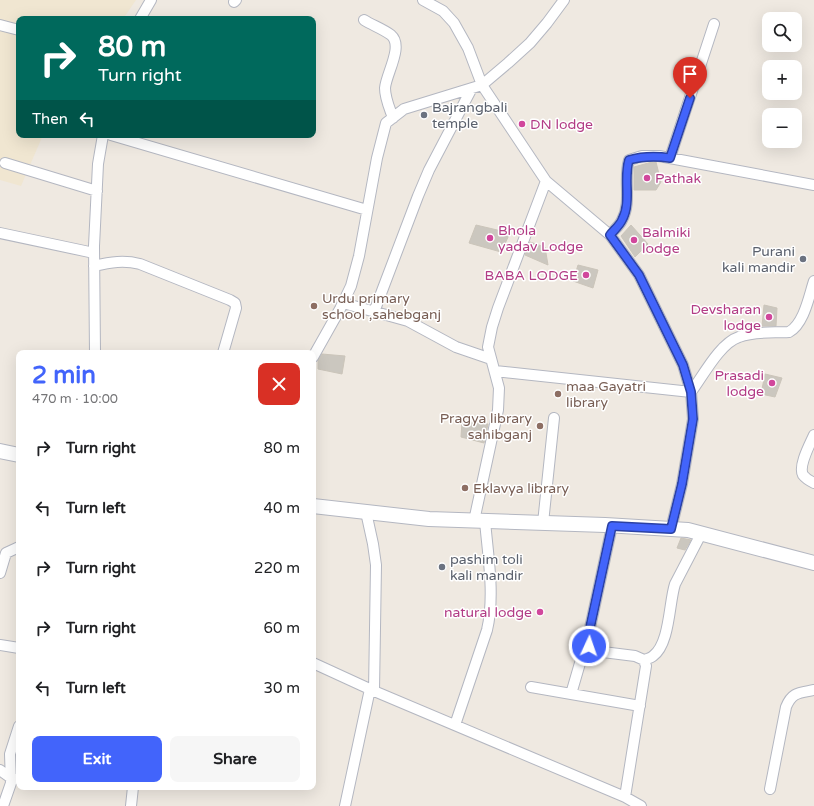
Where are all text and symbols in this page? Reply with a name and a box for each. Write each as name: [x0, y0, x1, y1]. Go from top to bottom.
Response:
map controls: [762, 12, 802, 148]
button: search: [762, 12, 802, 52]
text: 80 m: [98, 30, 166, 64]
icon: right: [32, 32, 84, 84]
pin: [673, 57, 707, 98]
button: +: [762, 60, 802, 100]
icon: arrive: [679, 63, 701, 85]
text: Turn right: [98, 64, 182, 86]
place label: Bajrangbali temple: [432, 99, 507, 132]
icon: left: [76, 108, 98, 130]
button: −: [762, 108, 802, 148]
text: Then: [32, 110, 68, 128]
marker: Bajrangbali temple: [419, 110, 429, 120]
place label: DN lodge: [530, 116, 593, 133]
marker: DN lodge: [517, 119, 527, 129]
place label: Pathak: [655, 170, 701, 187]
marker: Pathak: [642, 173, 652, 183]
place label: Bhola yadav Lodge: [498, 222, 583, 255]
place label: Balmiki lodge: [642, 224, 691, 257]
marker: Bhola yadav Lodge: [485, 233, 495, 243]
marker: Balmiki lodge: [629, 235, 639, 245]
place label: Purani kali mandir: [722, 243, 796, 276]
marker: Purani kali mandir: [798, 254, 808, 264]
place label: BABA LODGE: [485, 267, 578, 284]
marker: BABA LODGE: [581, 270, 591, 280]
place label: Urdu primary school ,sahebganj: [322, 290, 441, 323]
marker: Urdu primary school ,sahebganj: [309, 301, 319, 311]
place label: Devsharan lodge: [691, 301, 761, 334]
marker: Devsharan lodge: [764, 312, 774, 322]
text: 2 min: [32, 361, 96, 390]
button: close: [258, 363, 300, 405]
place label: Prasadi lodge: [715, 367, 764, 400]
place label: maa Gayatri library: [566, 378, 646, 411]
marker: Prasadi lodge: [767, 378, 777, 388]
marker: maa Gayatri library: [553, 389, 563, 399]
text: 470 m · 10:00: [32, 391, 118, 407]
place label: Pragya library sahibganj: [440, 410, 532, 443]
marker: Pragya library sahibganj: [535, 421, 545, 431]
icon: right: [32, 437, 54, 459]
text: Turn right: [66, 439, 136, 457]
text: 80 m: [263, 439, 300, 457]
place label: Eklavya library: [473, 480, 570, 497]
marker: Eklavya library: [460, 483, 470, 493]
icon: left: [32, 497, 54, 519]
text: Turn left: [66, 499, 126, 517]
text: 40 m: [263, 499, 300, 517]
place label: pashim toli kali mandir: [450, 551, 524, 584]
icon: right: [32, 557, 54, 579]
text: Turn right: [66, 559, 136, 577]
text: 220 m: [254, 559, 300, 577]
marker: pashim toli kali mandir: [437, 562, 447, 572]
place label: natural lodge: [444, 604, 532, 621]
marker: natural lodge: [535, 607, 545, 617]
icon: right: [32, 617, 54, 639]
text: Turn right: [66, 619, 136, 637]
text: 60 m: [263, 619, 300, 637]
position arrow: [568, 625, 610, 667]
icon: left: [32, 677, 54, 699]
text: Turn left: [66, 679, 126, 697]
text: 30 m: [263, 679, 300, 697]
button: Exit: [32, 736, 162, 782]
button: Share: [170, 736, 300, 782]

